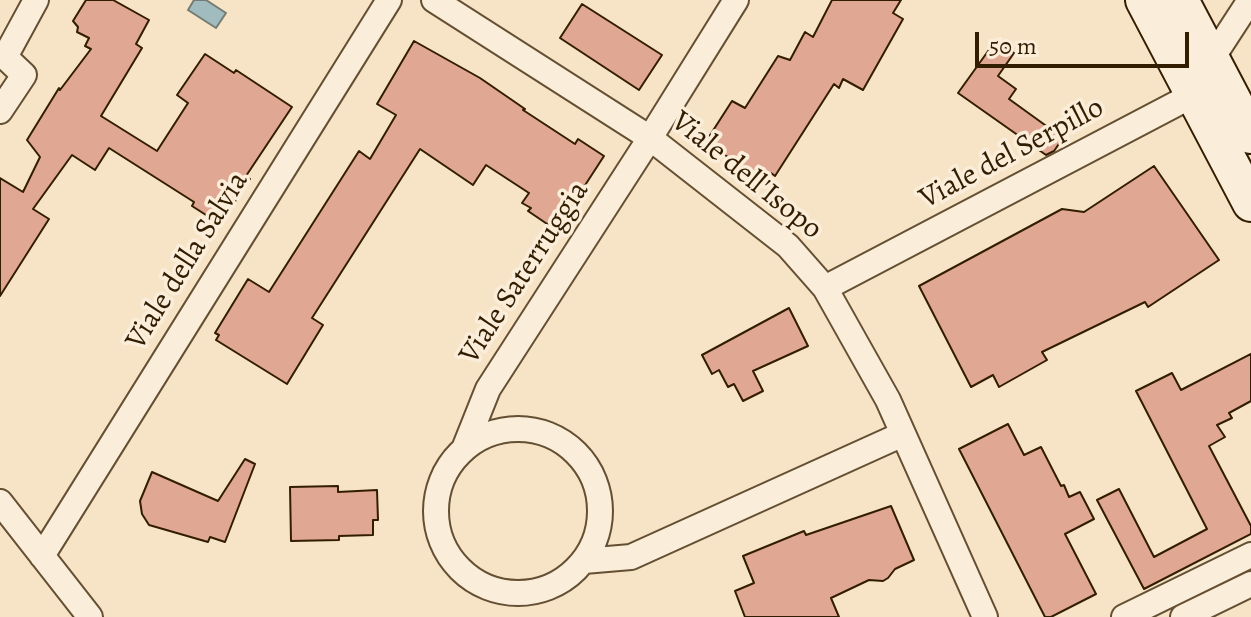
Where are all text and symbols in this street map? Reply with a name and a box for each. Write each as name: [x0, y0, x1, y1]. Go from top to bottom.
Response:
scale bar: [979, 16, 1193, 66]
text: 50 m: [989, 30, 1037, 62]
street label: Viale del Serpillo: [914, 90, 1110, 218]
street label: Viale dell'Isopo: [663, 104, 829, 248]
street label: Viale della Salvia: [119, 165, 257, 357]
street label: Viale Saterruggia: [453, 175, 597, 371]

